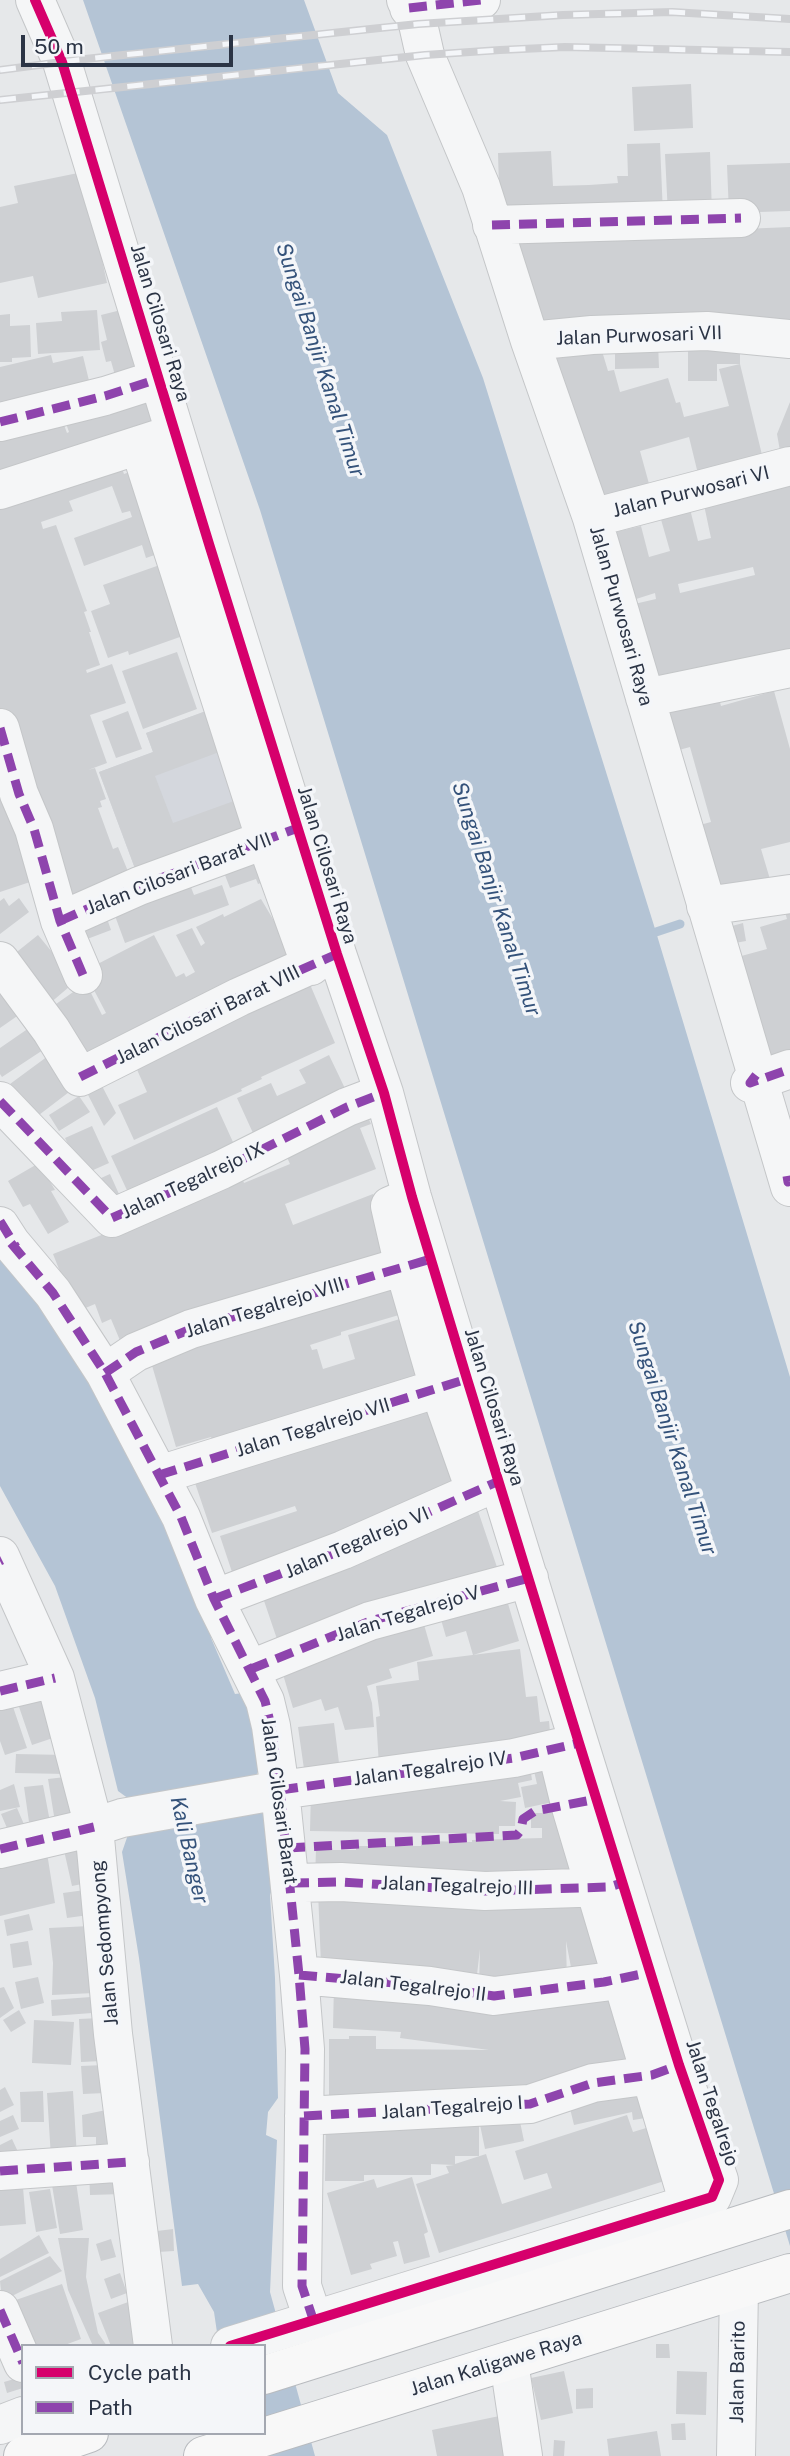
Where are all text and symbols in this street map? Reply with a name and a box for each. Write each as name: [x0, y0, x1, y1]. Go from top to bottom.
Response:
scale bar: [24, 21, 236, 65]
text: 50 m: [34, 34, 84, 59]
water label: Sungai Banjir Kanal Timur: [270, 240, 370, 480]
street label: Jalan Cilosari Raya: [125, 241, 195, 405]
street label: Jalan Purwosari VII: [556, 322, 722, 350]
street label: Jalan Purwosari VI: [610, 461, 772, 523]
street label: Jalan Purwosari Raya: [584, 523, 658, 709]
water label: Sungai Banjir Kanal Timur: [446, 779, 546, 1019]
street label: Jalan Cilosari Raya: [292, 783, 362, 947]
street label: Jalan Cilosari Barat VII: [83, 828, 275, 920]
street label: Jalan Cilosari Barat VIII: [112, 961, 304, 1069]
street label: Jalan Tegalrejo IX: [118, 1138, 268, 1224]
street label: Jalan Tegalrejo VIII: [183, 1273, 347, 1343]
water label: Sungai Banjir Kanal Timur: [622, 1318, 722, 1558]
street label: Jalan Cilosari Raya: [459, 1325, 529, 1489]
street label: Jalan Tegalrejo VII: [233, 1394, 393, 1462]
street label: Jalan Tegalrejo VI: [281, 1502, 433, 1584]
street label: Jalan Tegalrejo V: [333, 1581, 483, 1647]
street label: Jalan Cilosari Barat: [256, 1716, 302, 1886]
street label: Jalan Tegalrejo IV: [352, 1747, 508, 1791]
water label: Kali Banger: [164, 1794, 214, 1906]
street label: Jalan Sedompyong: [86, 1859, 124, 2027]
street label: Jalan Tegalrejo III: [380, 1872, 534, 1900]
street label: Jalan Tegalrejo II: [339, 1966, 487, 2006]
street label: Jalan Tegalrejo: [681, 2037, 743, 2169]
street label: Jalan Tegalrejo I: [380, 2092, 524, 2124]
street label: Jalan Barito: [726, 2320, 750, 2424]
street label: Jalan Kaligawe Raya: [407, 2327, 585, 2401]
legend: [21, 2344, 266, 2435]
text: Cycle path: [88, 2360, 191, 2385]
text: Path: [88, 2395, 133, 2420]

